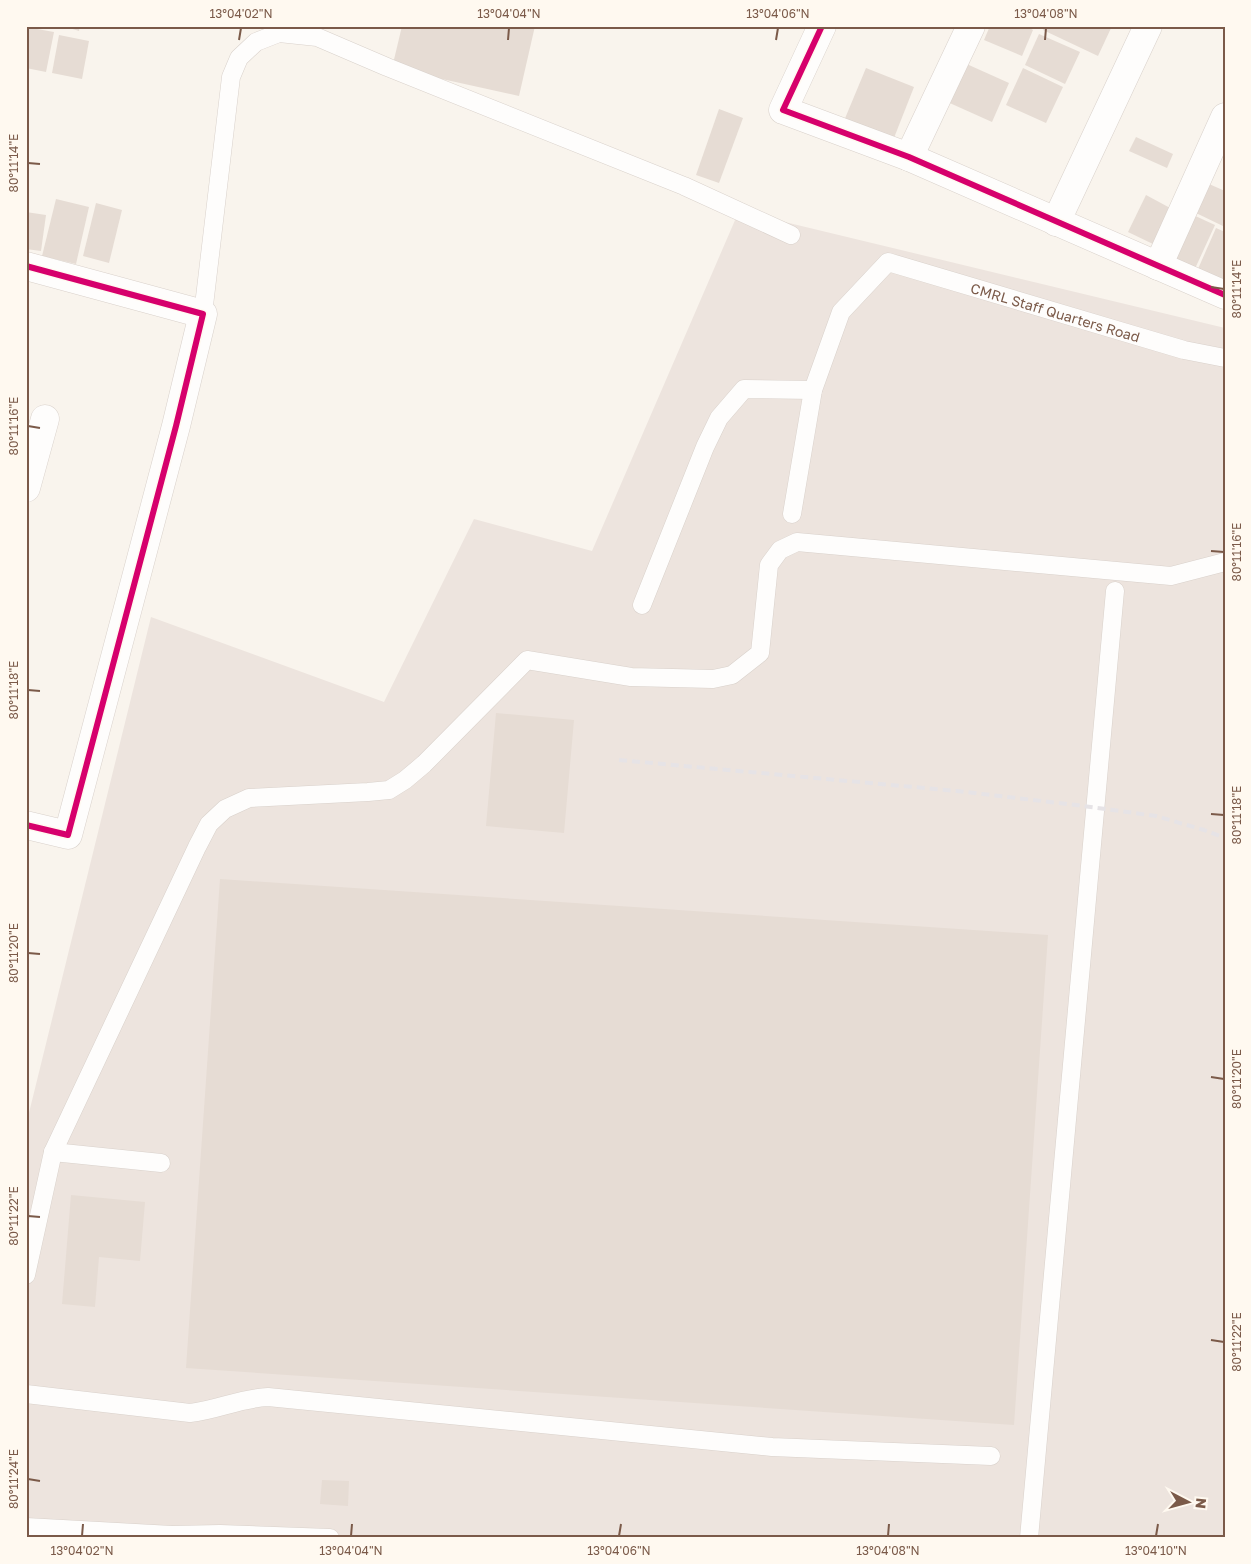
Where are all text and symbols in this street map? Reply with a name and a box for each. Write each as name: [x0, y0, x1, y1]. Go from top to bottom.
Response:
text: 13°04'02"N: [209, 6, 273, 21]
text: 13°04'04"N: [477, 6, 541, 21]
text: 13°04'06"N: [746, 6, 810, 21]
text: 13°04'08"N: [1014, 6, 1078, 21]
text: 80°11'14"E: [6, 134, 21, 192]
text: 80°11'14"E: [1229, 260, 1244, 318]
street label: CMRL Staff Quarters Road: [969, 279, 1142, 345]
text: 80°11'16"E: [6, 397, 21, 455]
text: 80°11'16"E: [1229, 523, 1244, 581]
text: 80°11'18"E: [6, 661, 21, 719]
text: 80°11'18"E: [1229, 786, 1244, 844]
text: 80°11'20"E: [6, 923, 21, 983]
text: 80°11'20"E: [1229, 1049, 1244, 1109]
text: 80°11'22"E: [6, 1186, 21, 1246]
text: 80°11'22"E: [1229, 1312, 1244, 1372]
text: 80°11'24"E: [6, 1449, 21, 1509]
north arrow: [1164, 1476, 1214, 1526]
text: N: [1192, 1497, 1210, 1510]
text: 13°04'02"N: [50, 1543, 114, 1558]
text: 13°04'04"N: [319, 1543, 383, 1558]
text: 13°04'06"N: [587, 1543, 651, 1558]
text: 13°04'08"N: [856, 1543, 920, 1558]
text: 13°04'10"N: [1125, 1543, 1187, 1558]

